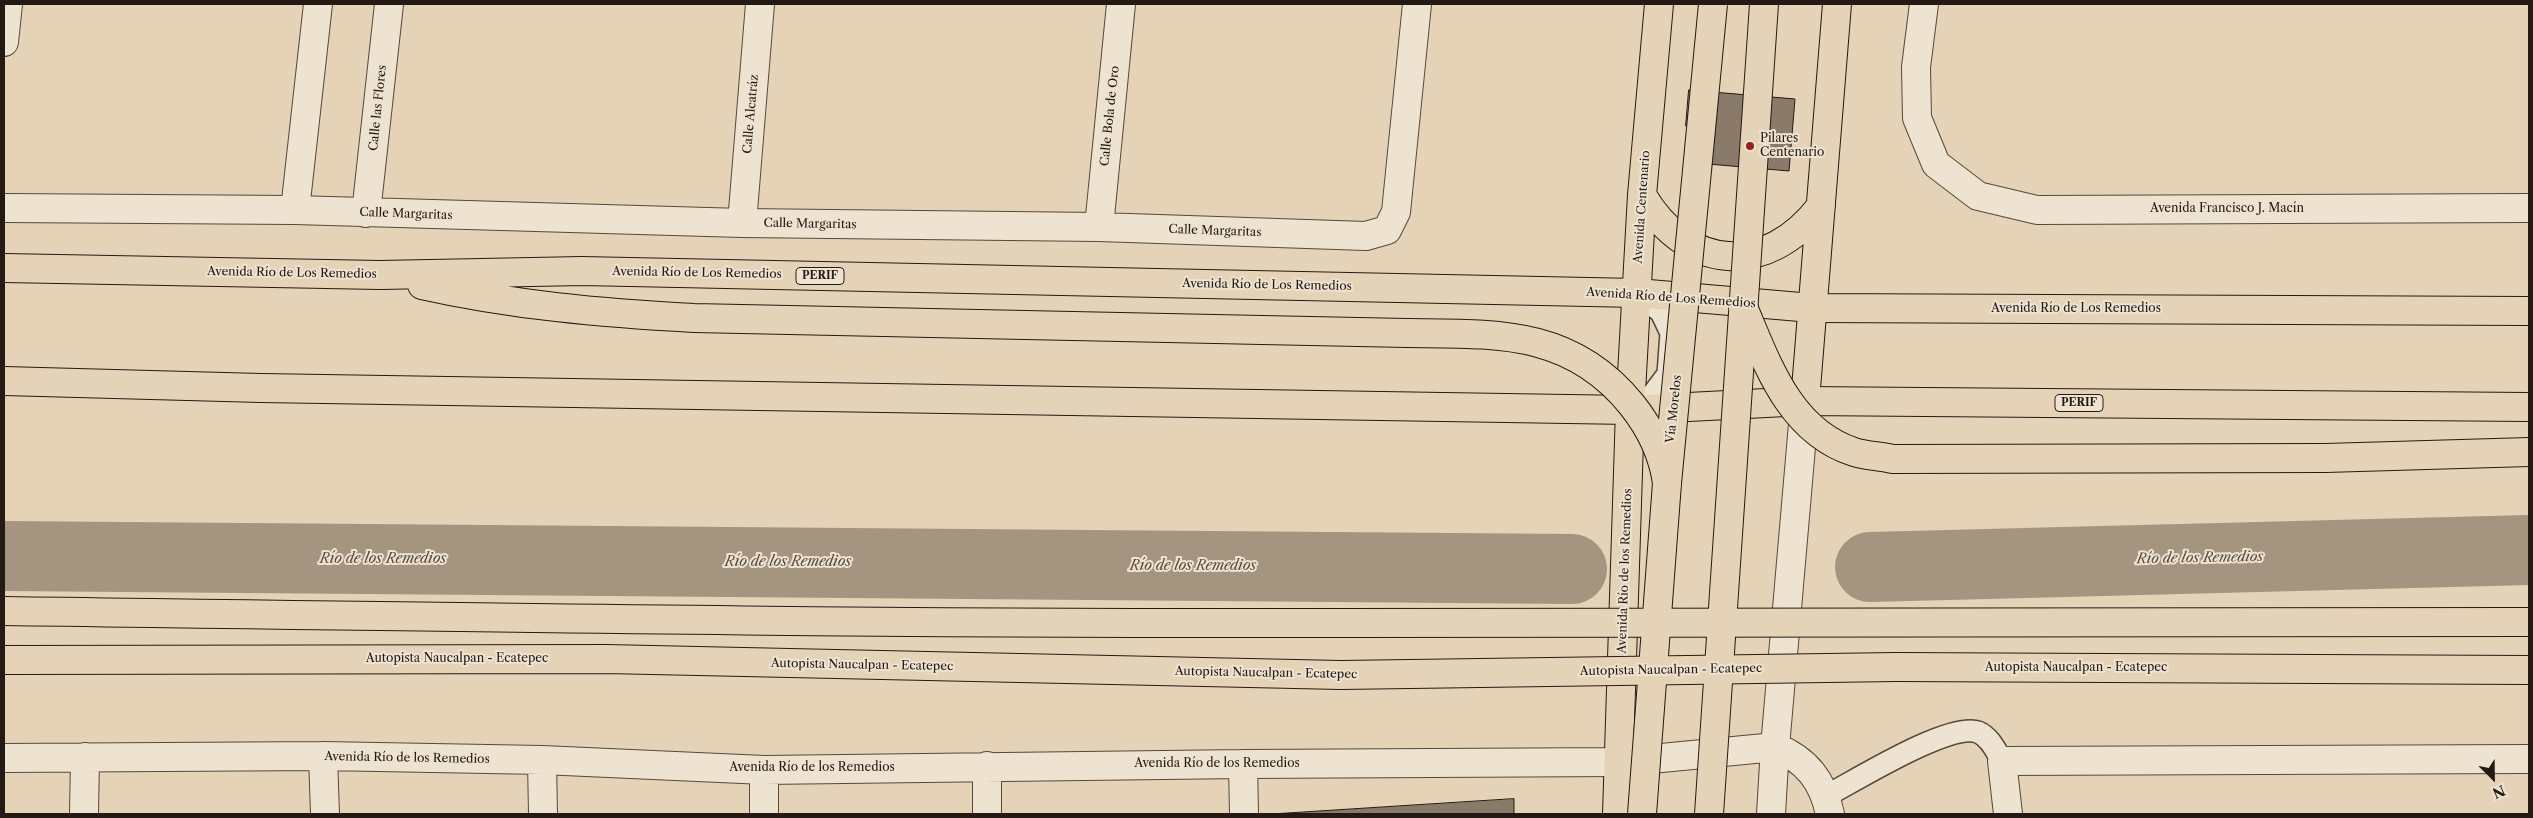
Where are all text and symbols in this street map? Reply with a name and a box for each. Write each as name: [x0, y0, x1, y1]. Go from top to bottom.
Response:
street label: Calle las Flores: [366, 64, 390, 152]
street label: Calle Bola de Oro: [1098, 65, 1122, 167]
street label: Calle Alcatráz: [740, 74, 762, 154]
place label: Pilares Centenario: [1760, 132, 1824, 160]
marker: Pilares Centenario: [1744, 140, 1756, 152]
street label: Avenida Centenario: [1631, 150, 1653, 264]
street label: Avenida Francisco J. Macín: [2150, 202, 2304, 216]
street label: Calle Margaritas: [359, 205, 453, 223]
street label: Calle Margaritas: [763, 216, 857, 232]
street label: Calle Margaritas: [1168, 222, 1262, 240]
street label: Avenida Río de Los Remedios: [207, 264, 377, 282]
street label: Avenida Río de Los Remedios: [612, 264, 782, 282]
road number: PERIF: [796, 268, 844, 284]
street label: Avenida Río de Los Remedios: [1182, 276, 1352, 294]
street label: Avenida Río de Los Remedios: [1586, 285, 1756, 311]
street label: Avenida Río de Los Remedios: [1991, 302, 2161, 316]
street label: Vía Morelos: [1663, 374, 1685, 444]
road number: PERIF: [2055, 394, 2103, 412]
street label: Avenida Río de los Remedios: [1615, 488, 1635, 654]
water label: Río de los Remedios: [2137, 548, 2263, 568]
water label: Río de los Remedios: [320, 551, 446, 567]
water label: Río de los Remedios: [725, 554, 851, 570]
water label: Río de los Remedios: [1130, 558, 1256, 574]
street label: Autopista Naucalpan - Ecatepec: [366, 652, 548, 666]
street label: Autopista Naucalpan - Ecatepec: [771, 656, 953, 674]
street label: Autopista Naucalpan - Ecatepec: [1580, 661, 1762, 679]
street label: Autopista Naucalpan - Ecatepec: [1985, 661, 2167, 675]
street label: Autopista Naucalpan - Ecatepec: [1175, 664, 1357, 682]
street label: Avenida Río de los Remedios: [324, 749, 490, 767]
north arrow: [2468, 753, 2518, 803]
street label: Avenida Río de los Remedios: [1134, 757, 1300, 771]
street label: Avenida Río de los Remedios: [729, 761, 895, 775]
text: N: [2490, 781, 2508, 802]

